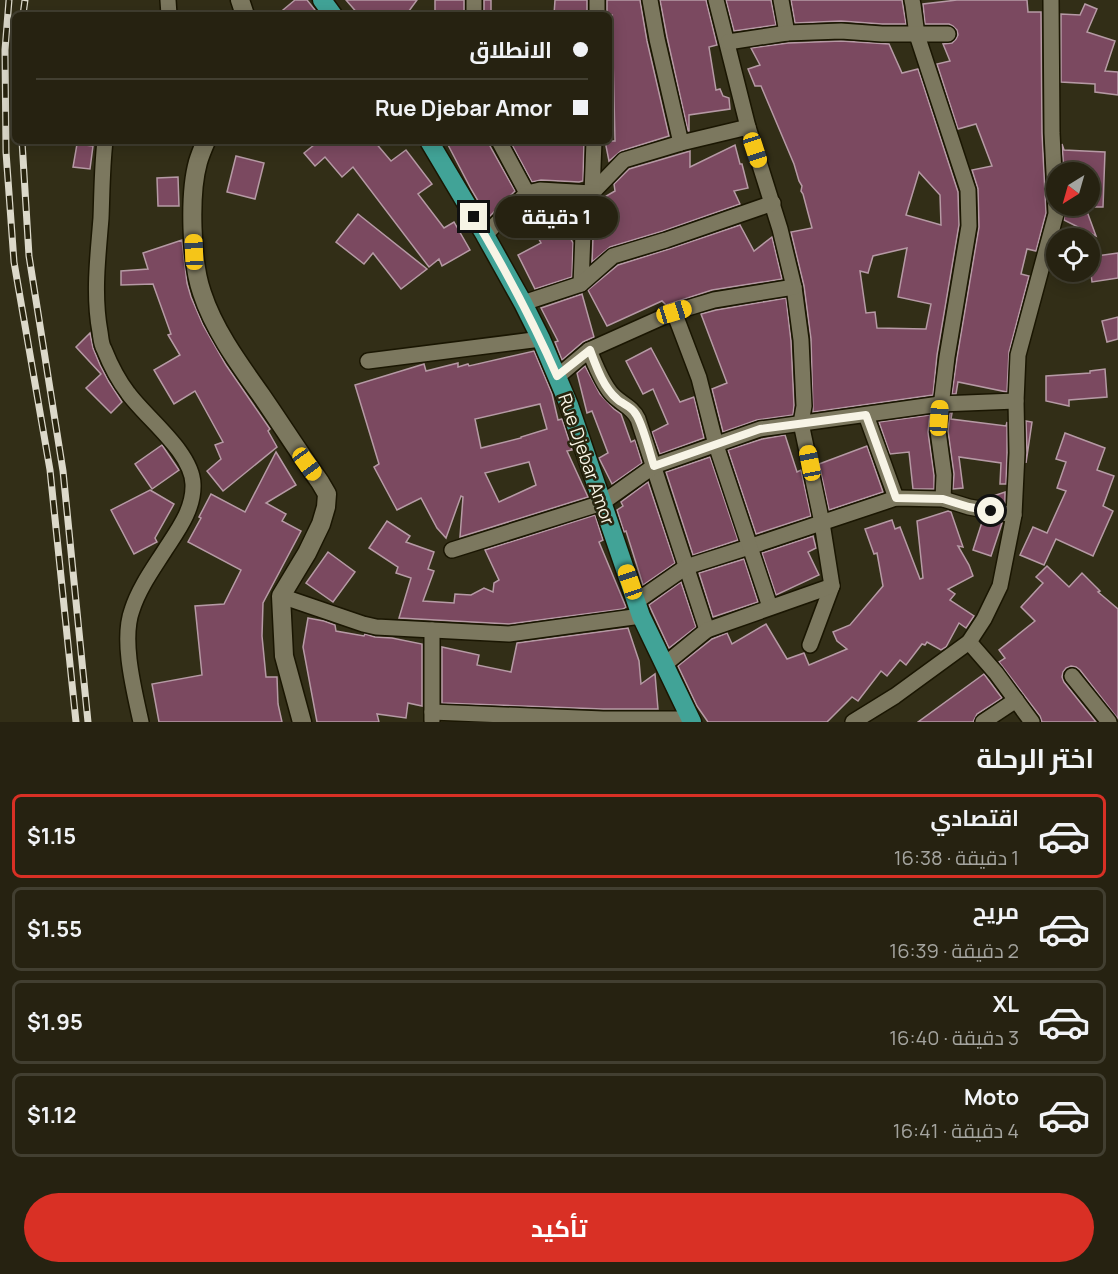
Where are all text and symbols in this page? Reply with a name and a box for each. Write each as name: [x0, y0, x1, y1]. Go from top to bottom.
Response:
text: الانطلاق: [469, 35, 552, 65]
text: Rue Djebar Amor: [375, 93, 552, 123]
car: [741, 130, 769, 170]
north arrow: [1046, 162, 1100, 216]
map controls: [1046, 162, 1100, 282]
callout: 1 دقيقة: [495, 196, 618, 238]
route end: [460, 203, 487, 230]
text: 1 دقيقة: [522, 203, 591, 230]
button: locate: [1046, 228, 1100, 282]
car: [184, 234, 204, 270]
car: [654, 298, 694, 326]
street label: Rue Djebar Amor: [553, 390, 621, 529]
car: [929, 399, 949, 437]
car: [289, 444, 325, 484]
car: [798, 444, 822, 482]
route start: [977, 497, 1004, 524]
car: [616, 562, 644, 602]
text: اختر الرحلة: [976, 739, 1094, 776]
text: اقتصادي: [930, 803, 1019, 833]
icon: car: [1037, 809, 1091, 863]
text: $1.15: [27, 821, 76, 851]
text: 1 دقيقة · 16:38: [894, 844, 1019, 871]
text: مريح: [973, 896, 1019, 926]
icon: car: [1037, 902, 1091, 956]
text: $1.55: [27, 914, 82, 944]
text: 2 دقيقة · 16:39: [889, 937, 1019, 964]
text: XL: [993, 989, 1019, 1019]
icon: car: [1037, 995, 1091, 1049]
text: $1.95: [27, 1007, 83, 1037]
text: 3 دقيقة · 16:40: [889, 1024, 1019, 1051]
text: Moto: [964, 1082, 1019, 1112]
icon: car: [1037, 1088, 1091, 1142]
text: $1.12: [27, 1100, 76, 1130]
text: 4 دقيقة · 16:41: [893, 1117, 1019, 1144]
button: تأكيد: [24, 1193, 1094, 1262]

